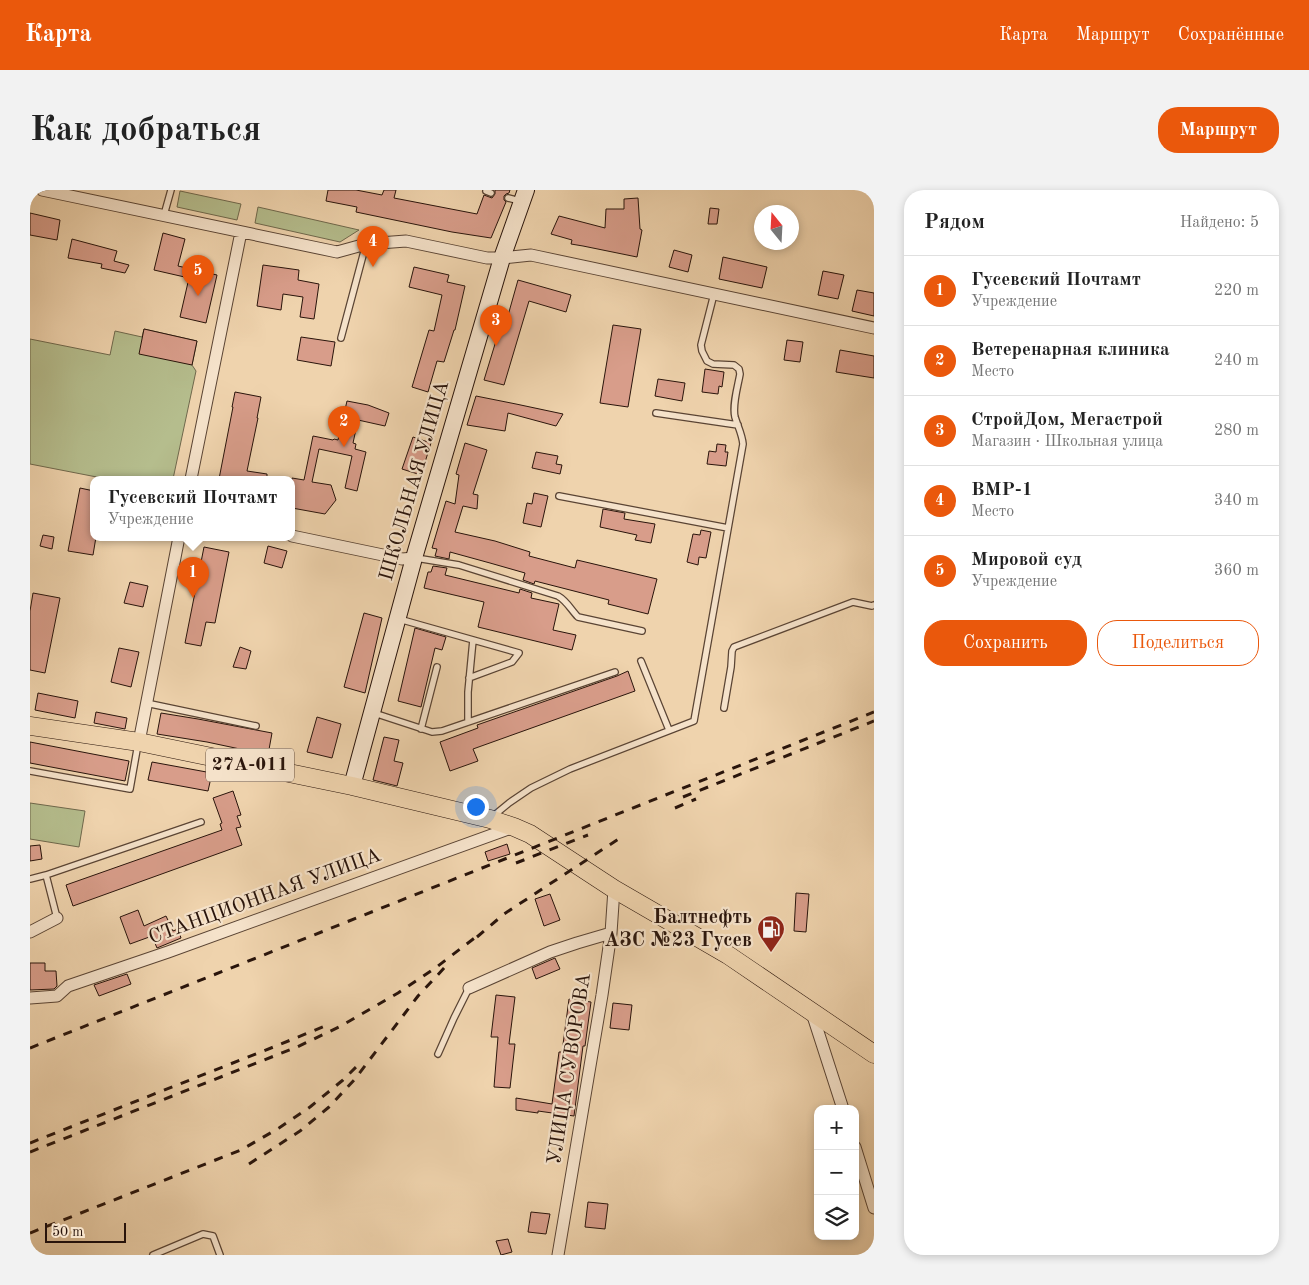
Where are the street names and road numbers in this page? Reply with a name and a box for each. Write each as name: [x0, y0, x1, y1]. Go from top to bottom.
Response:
street label: ШКОЛЬНАЯ УЛИЦА: [377, 379, 453, 583]
road number: 27А-011: [206, 748, 294, 782]
street label: СТАНЦИОННАЯ УЛИЦА: [146, 846, 384, 948]
street label: УЛИЦА СУВОРОВА: [545, 972, 595, 1166]

